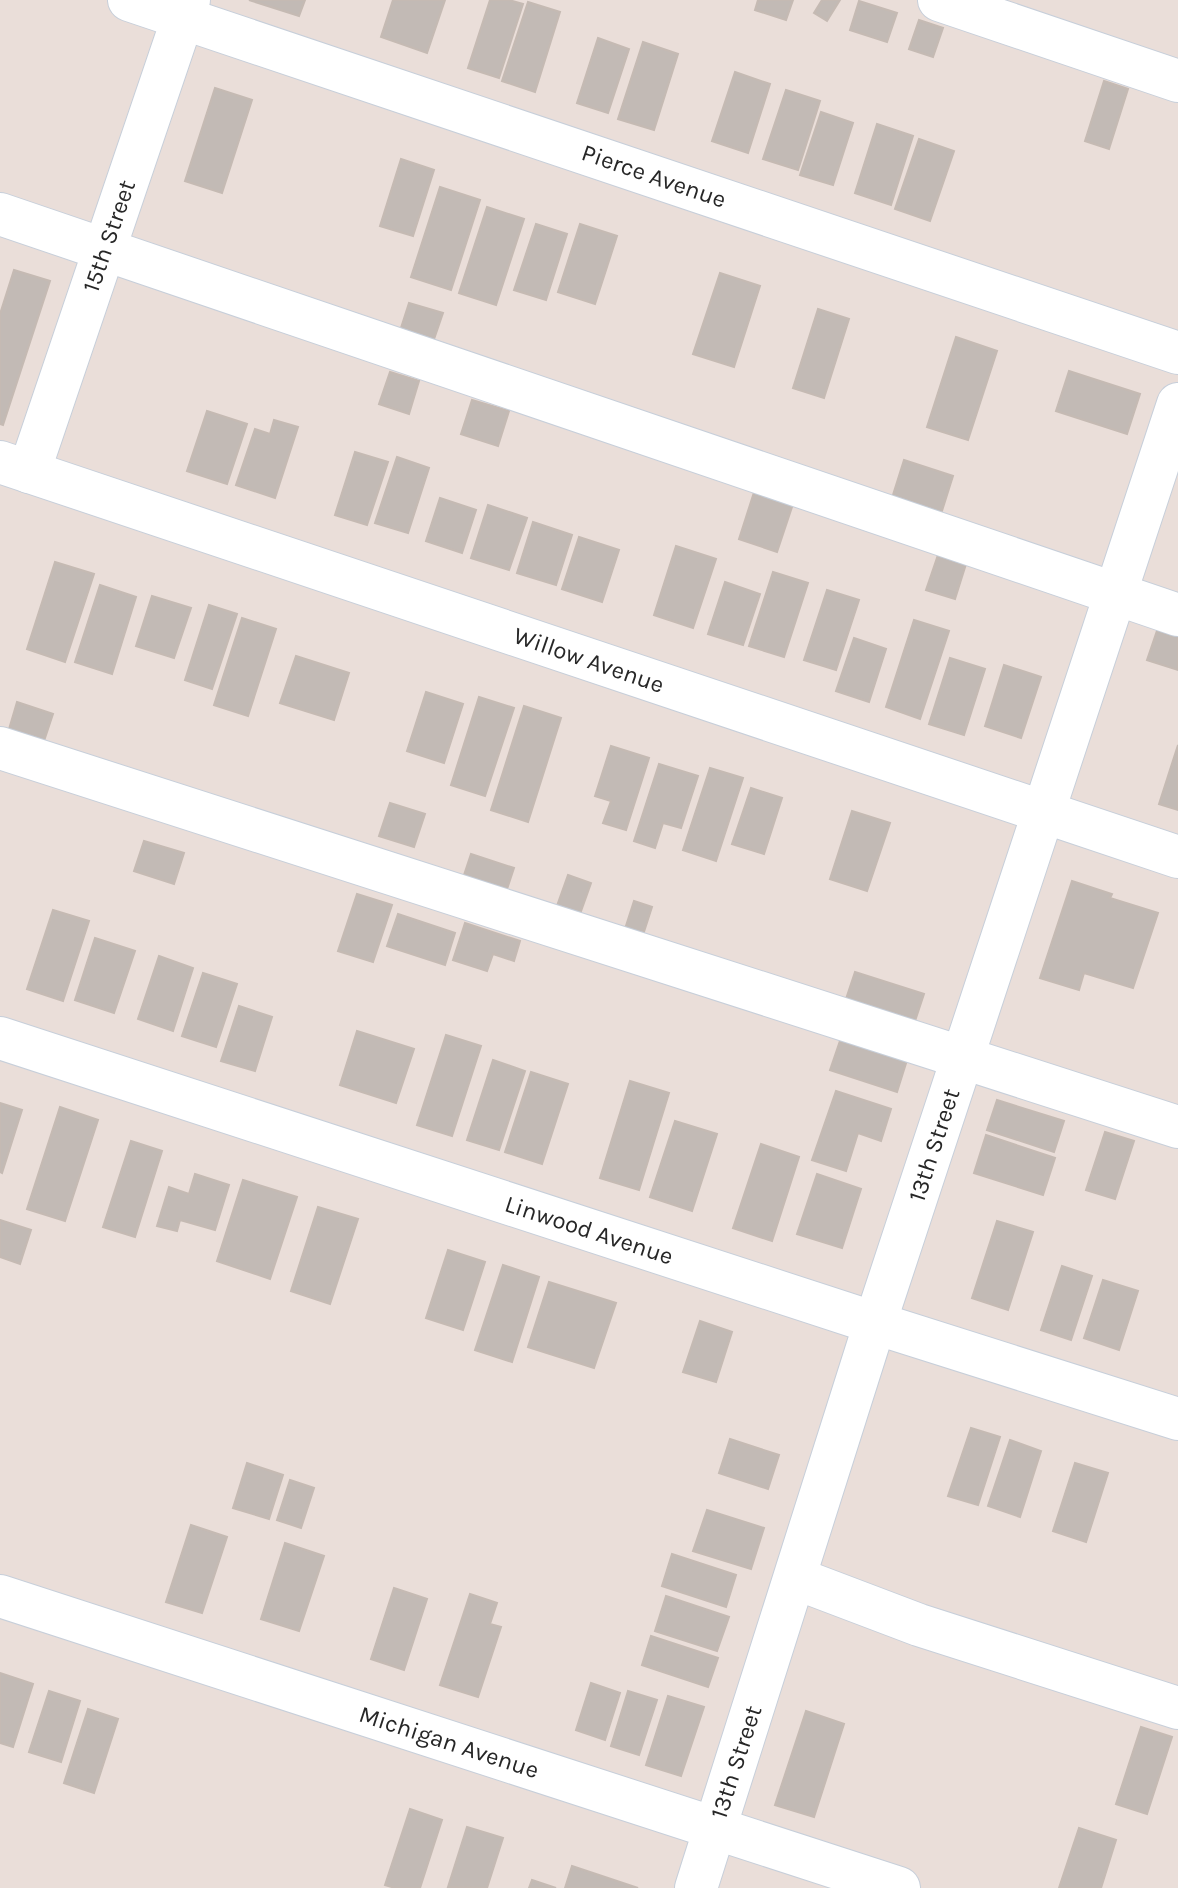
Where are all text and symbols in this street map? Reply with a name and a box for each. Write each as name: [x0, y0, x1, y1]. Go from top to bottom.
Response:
street label: Pierce Avenue: [578, 138, 730, 214]
street label: 15th Street: [77, 176, 141, 296]
street label: Willow Avenue: [510, 621, 668, 699]
street label: 13th Street: [903, 1085, 965, 1205]
street label: Linwood Avenue: [501, 1190, 677, 1270]
street label: Michigan Avenue: [356, 1700, 542, 1784]
street label: 13th Street: [705, 1702, 767, 1822]

